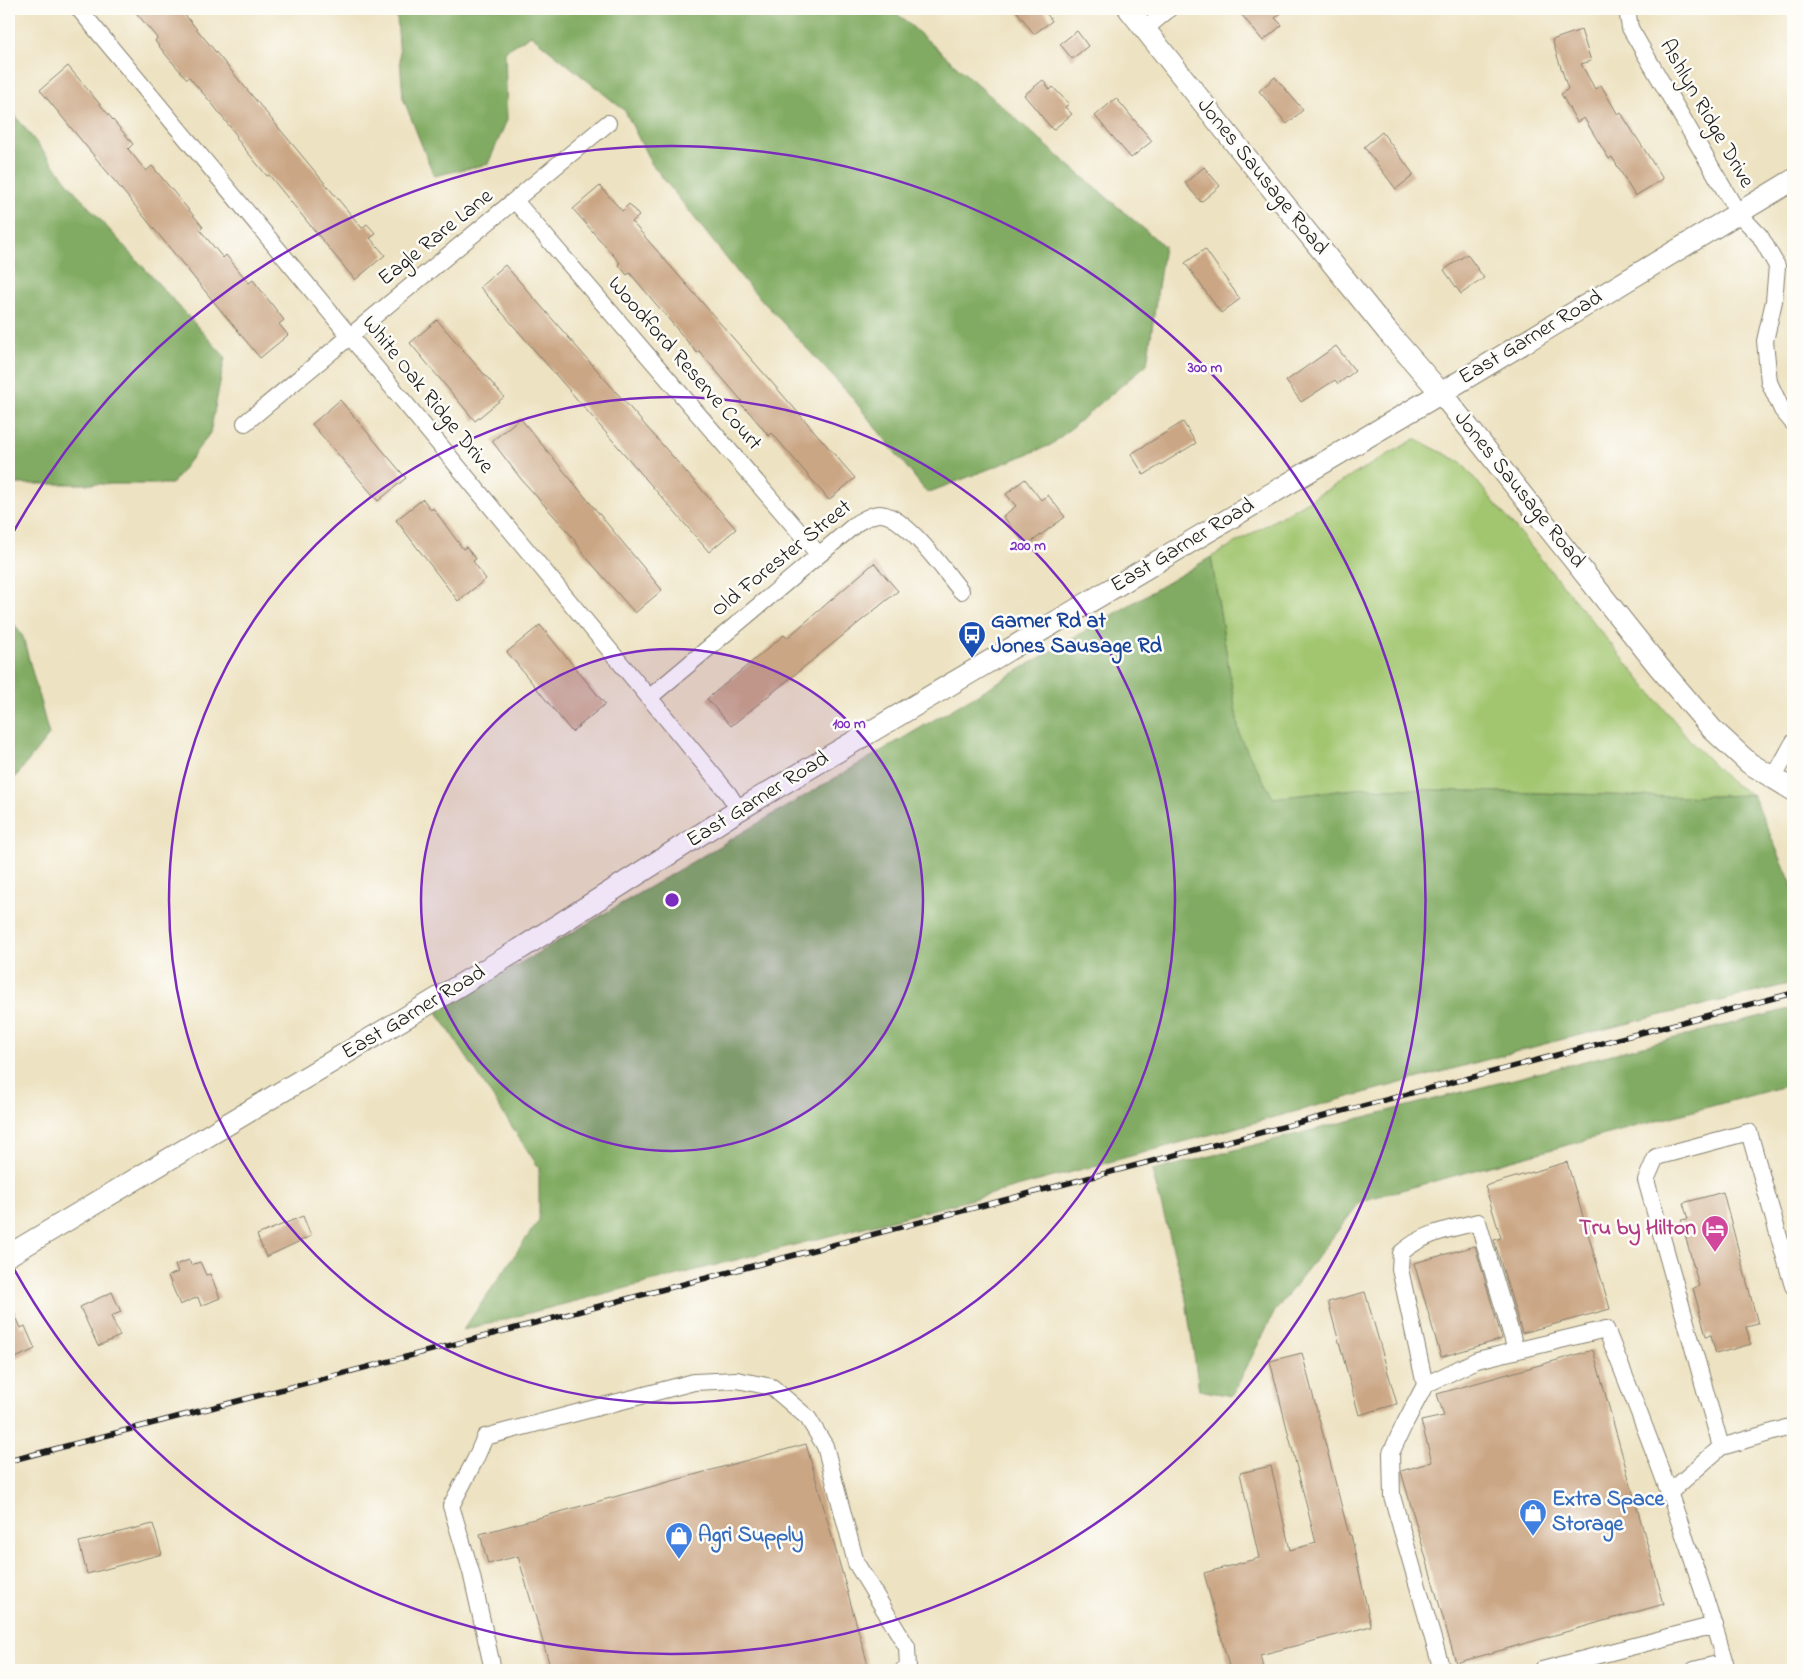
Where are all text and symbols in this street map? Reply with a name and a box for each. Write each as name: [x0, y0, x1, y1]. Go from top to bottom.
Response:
street label: Ashlyn Ridge Drive: [1649, 34, 1762, 195]
street label: Jones Sausage Road: [1188, 91, 1336, 263]
street label: Eagle Rare Lane: [371, 181, 501, 295]
street label: Woodford Reserve Court: [599, 270, 769, 459]
street label: East Garner Road: [1453, 282, 1609, 394]
street label: White Oak Ridge Drive: [352, 309, 501, 482]
text: 300 m: [1187, 357, 1223, 379]
street label: Jones Sausage Road: [1445, 404, 1593, 576]
street label: East Garner Road: [1105, 490, 1261, 602]
street label: Old Forester Street: [705, 492, 860, 626]
text: 200 m: [1009, 535, 1046, 557]
place label: Garner Rd at Jones Sausage Rd: [991, 606, 1163, 664]
bus stop icon: Garner Rd at Jones Sausage Rd: [957, 620, 987, 659]
text: 100 m: [832, 713, 866, 735]
street label: East Garner Road: [681, 743, 835, 857]
centre of rings: [663, 891, 681, 909]
street label: East Garner Road: [336, 957, 492, 1069]
place label: Tru by Hilton: [1579, 1213, 1696, 1246]
hotel icon: Tru by Hilton: [1700, 1214, 1730, 1253]
place label: Extra Space Storage: [1552, 1484, 1666, 1542]
shop icon: Extra Space Storage: [1518, 1498, 1548, 1537]
place label: Agri Supply: [698, 1520, 804, 1553]
shop icon: Agri Supply: [664, 1521, 694, 1560]

